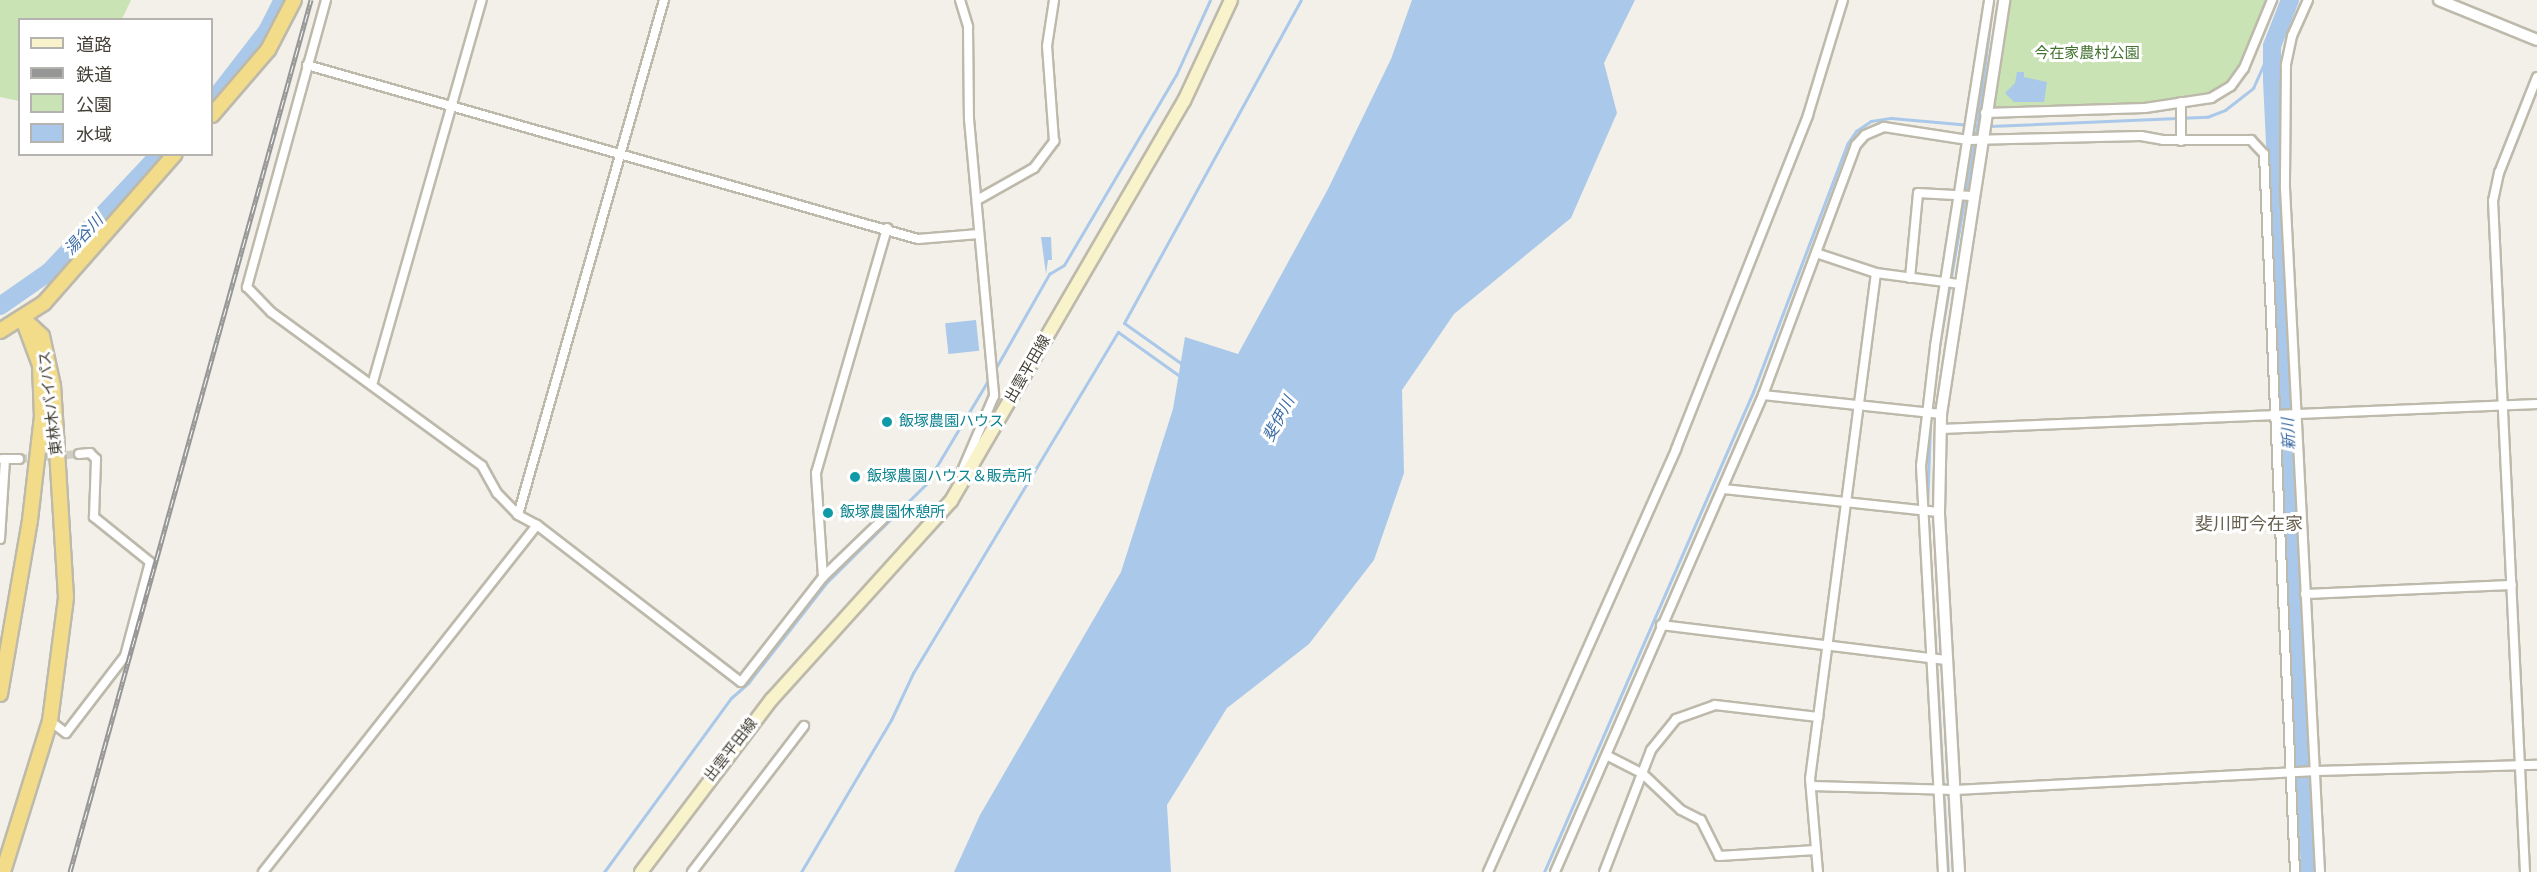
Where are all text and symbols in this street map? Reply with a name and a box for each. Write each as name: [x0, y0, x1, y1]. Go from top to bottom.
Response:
legend: [18, 18, 213, 156]
text: 道路: [76, 33, 112, 57]
park label: 今在家農村公園: [2035, 45, 2139, 63]
text: 鉄道: [76, 63, 112, 87]
text: 公園: [76, 93, 112, 117]
text: 水域: [76, 123, 112, 147]
water label: 湯谷川: [61, 211, 107, 259]
street label: 出雲平田線: [1001, 332, 1055, 406]
street label: 東林木バイパス: [36, 350, 66, 456]
water label: 斐伊川: [1259, 393, 1299, 445]
place label: 飯塚農園ハウス: [899, 413, 1004, 431]
marker: 飯塚農園ハウス: [880, 415, 894, 429]
water label: 新川: [2279, 418, 2299, 450]
place label: 飯塚農園ハウス＆販売所: [867, 468, 1032, 486]
marker: 飯塚農園ハウス＆販売所: [848, 470, 862, 484]
place label: 飯塚農園休憩所: [840, 504, 945, 522]
marker: 飯塚農園休憩所: [821, 506, 835, 520]
district label: 斐川町今在家: [2195, 513, 2303, 535]
street label: 出雲平田線: [701, 715, 761, 785]

